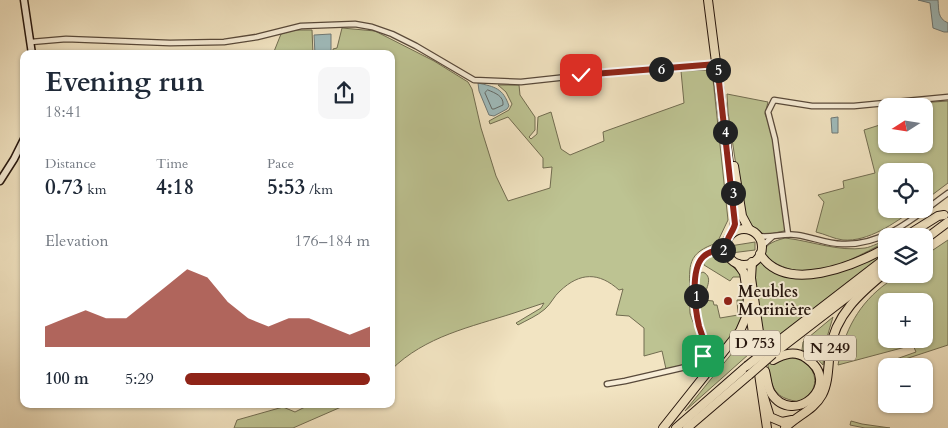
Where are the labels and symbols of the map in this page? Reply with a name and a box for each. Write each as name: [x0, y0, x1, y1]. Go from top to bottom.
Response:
pin: [560, 54, 602, 96]
pin: 6: [648, 56, 674, 82]
pin: 5: [706, 58, 730, 82]
north arrow: [878, 98, 932, 152]
pin: 4: [712, 120, 738, 144]
pin: 3: [720, 180, 746, 206]
pin: 2: [710, 238, 736, 262]
place label: Meubles Morinière: [738, 281, 812, 321]
pin: 1: [684, 284, 708, 308]
marker: Meubles Morinière: [722, 295, 734, 307]
road number: D 753: [730, 330, 780, 356]
pin: [682, 335, 724, 377]
road number: N 249: [804, 336, 856, 360]

